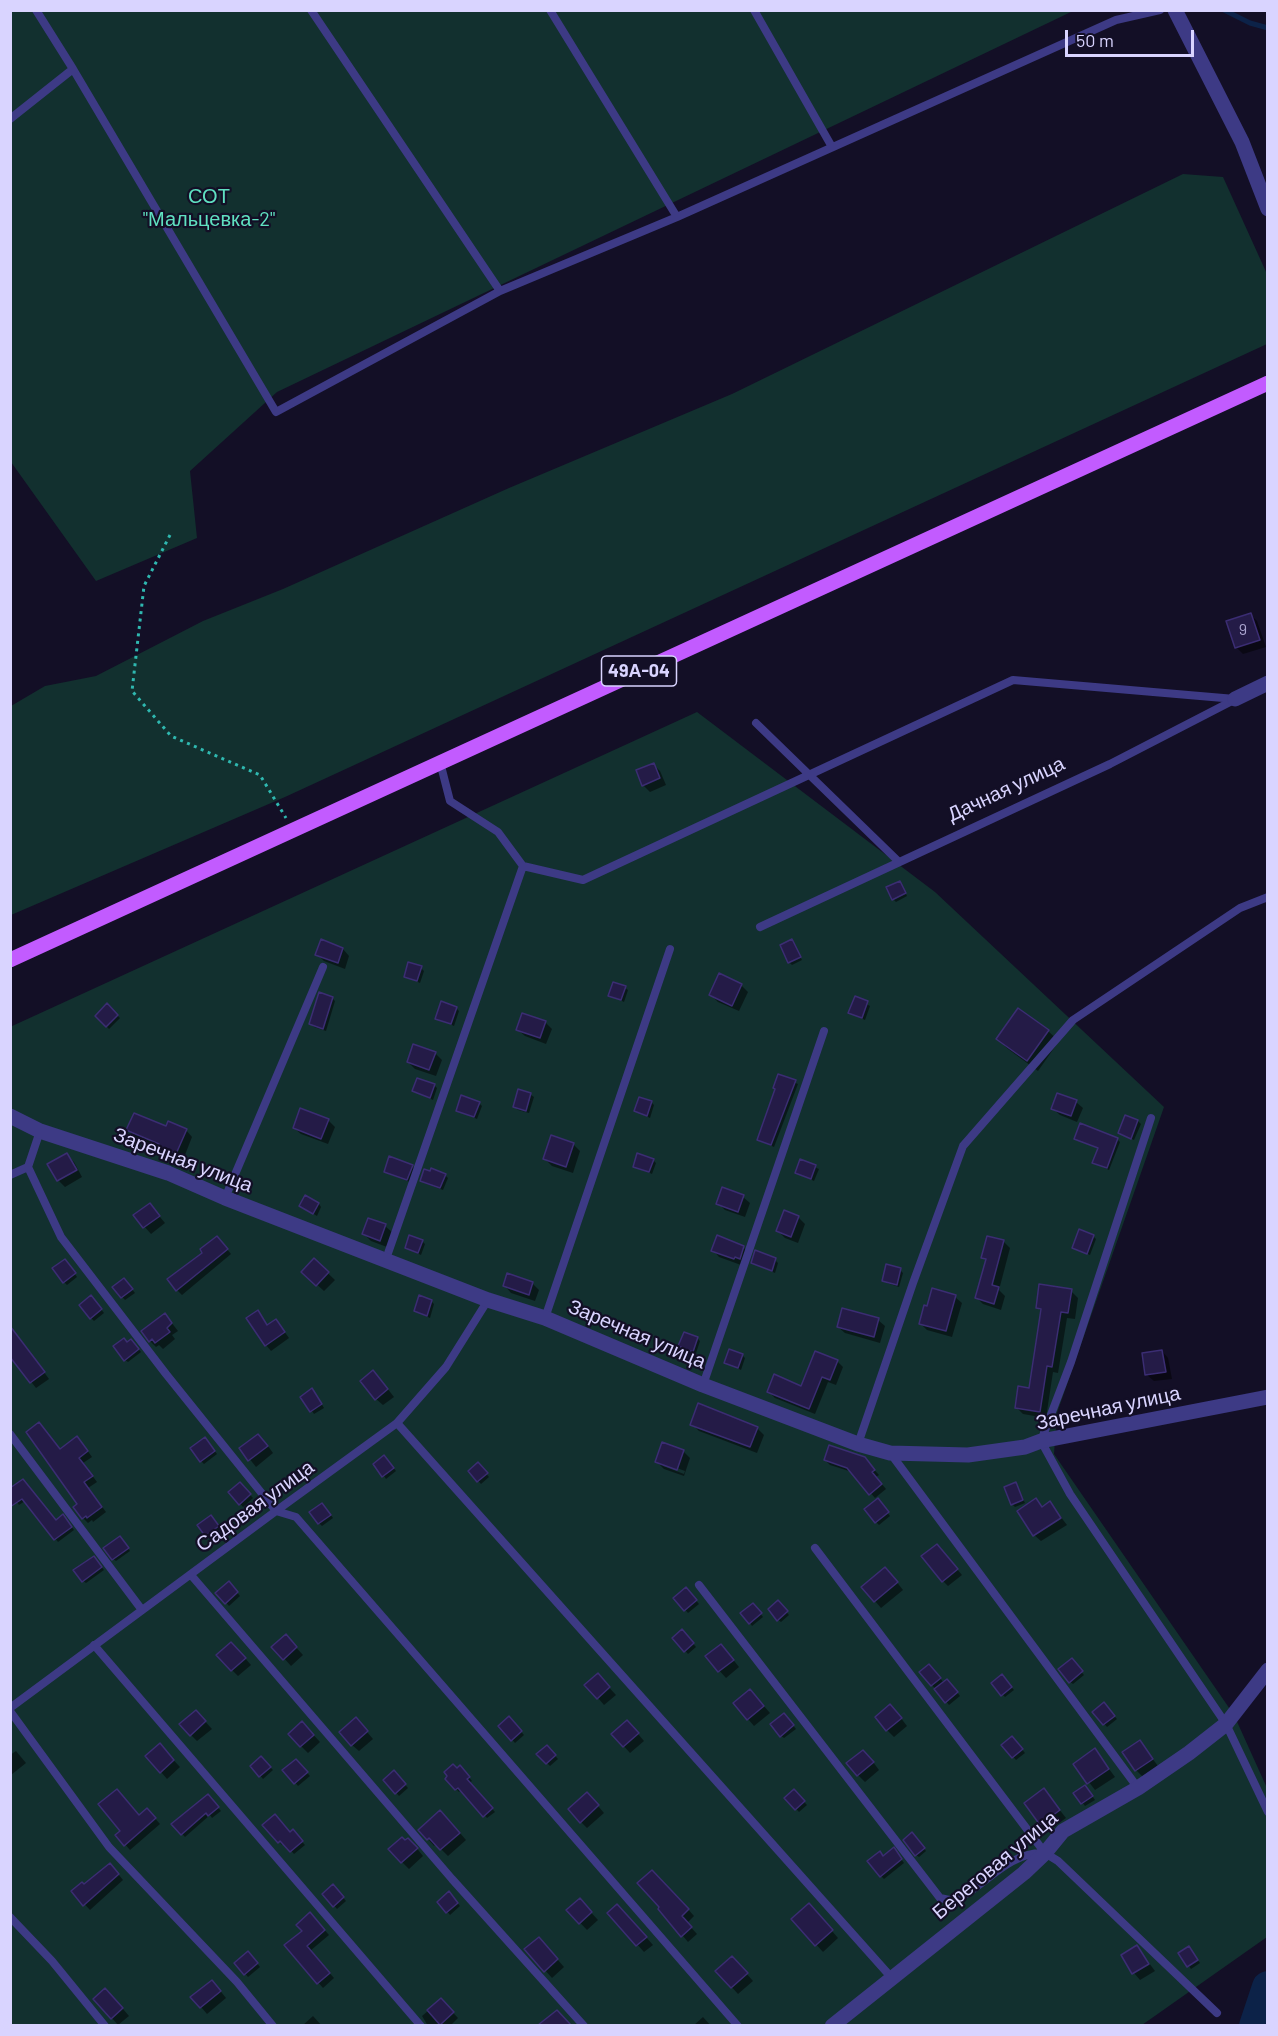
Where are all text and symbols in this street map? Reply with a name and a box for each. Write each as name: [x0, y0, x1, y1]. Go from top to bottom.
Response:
scale bar: [1068, 18, 1197, 56]
text: 50 m: [1076, 29, 1114, 51]
park label: СОТ "Мальцевка-2": [143, 184, 275, 231]
house number: 9: [1239, 620, 1247, 640]
road number: 49А-04: [602, 656, 676, 686]
street label: Дачная улица: [944, 751, 1068, 827]
street label: Заречная улица: [110, 1122, 256, 1198]
street label: Заречная улица: [565, 1294, 709, 1374]
street label: Заречная улица: [1034, 1381, 1182, 1435]
street label: Садовая улица: [191, 1455, 319, 1557]
street label: Береговая улица: [928, 1806, 1062, 1924]

